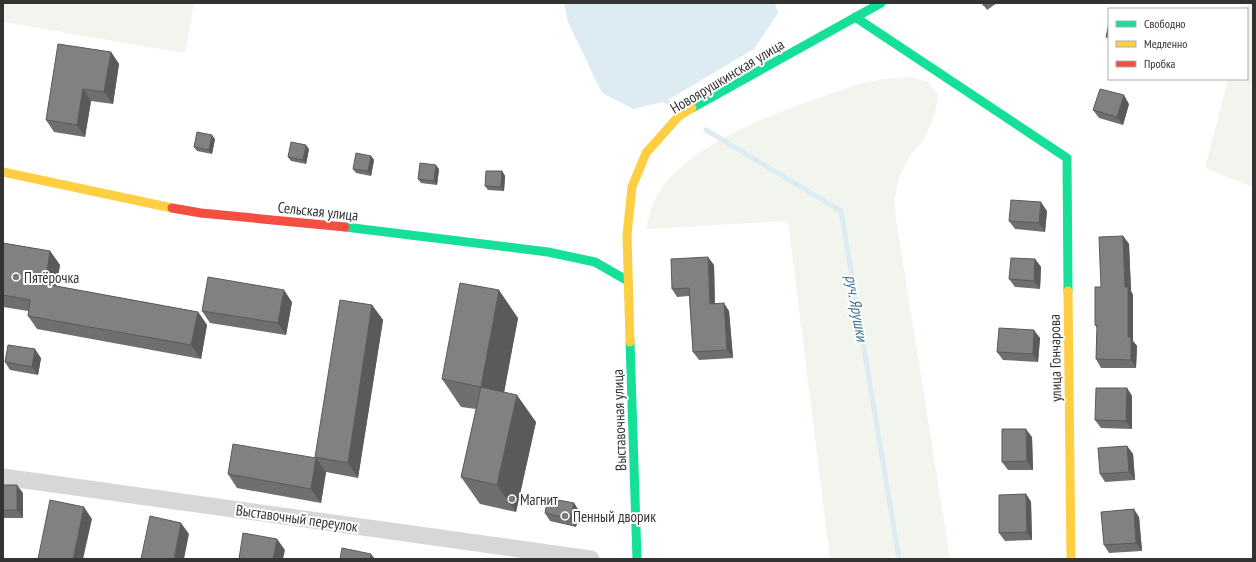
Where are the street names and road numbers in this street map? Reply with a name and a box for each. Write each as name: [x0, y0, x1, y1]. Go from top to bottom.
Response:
street label: Новоярушкинская улица: [667, 35, 787, 117]
street label: Сельская улица: [277, 197, 359, 225]
street label: улица Гончарова: [1045, 314, 1065, 402]
street label: Выставочная улица: [608, 369, 630, 471]
street label: Выставочный переулок: [235, 500, 359, 536]

